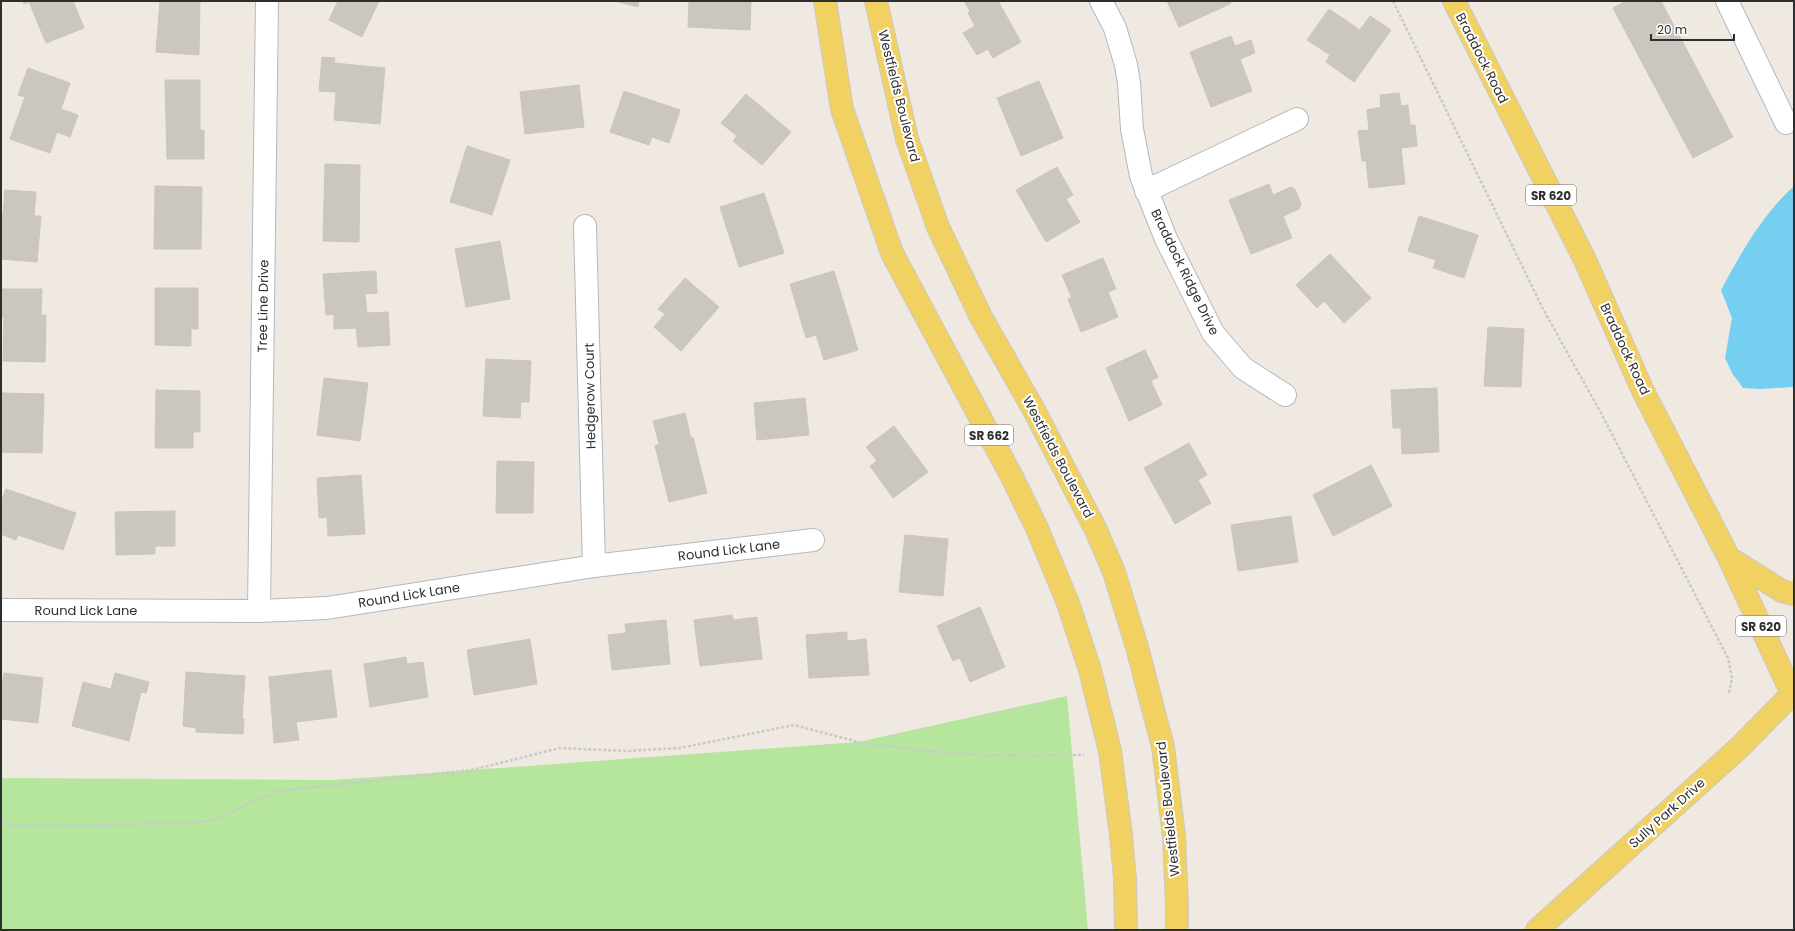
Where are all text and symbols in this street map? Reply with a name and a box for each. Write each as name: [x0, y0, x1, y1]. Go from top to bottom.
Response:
street label: Braddock Road: [1451, 9, 1513, 107]
scale bar: [1651, 16, 1734, 42]
text: 20 m: [1657, 21, 1687, 38]
street label: Westfields Boulevard: [873, 28, 925, 164]
road number: SR 620: [1526, 185, 1576, 205]
street label: Braddock Ridge Drive: [1146, 206, 1224, 338]
street label: Tree Line Drive: [253, 259, 273, 353]
street label: Braddock Road: [1595, 300, 1655, 398]
street label: Hedgerow Court: [580, 342, 600, 449]
street label: Westfields Boulevard: [1018, 393, 1098, 521]
road number: SR 662: [965, 425, 1013, 445]
street label: Round Lick Lane: [677, 534, 781, 566]
street label: Round Lick Lane: [357, 578, 461, 612]
street label: Round Lick Lane: [35, 601, 137, 620]
road number: SR 620: [1736, 616, 1786, 636]
street label: Westfields Boulevard: [1151, 741, 1185, 877]
street label: Sully Park Drive: [1625, 773, 1709, 853]

